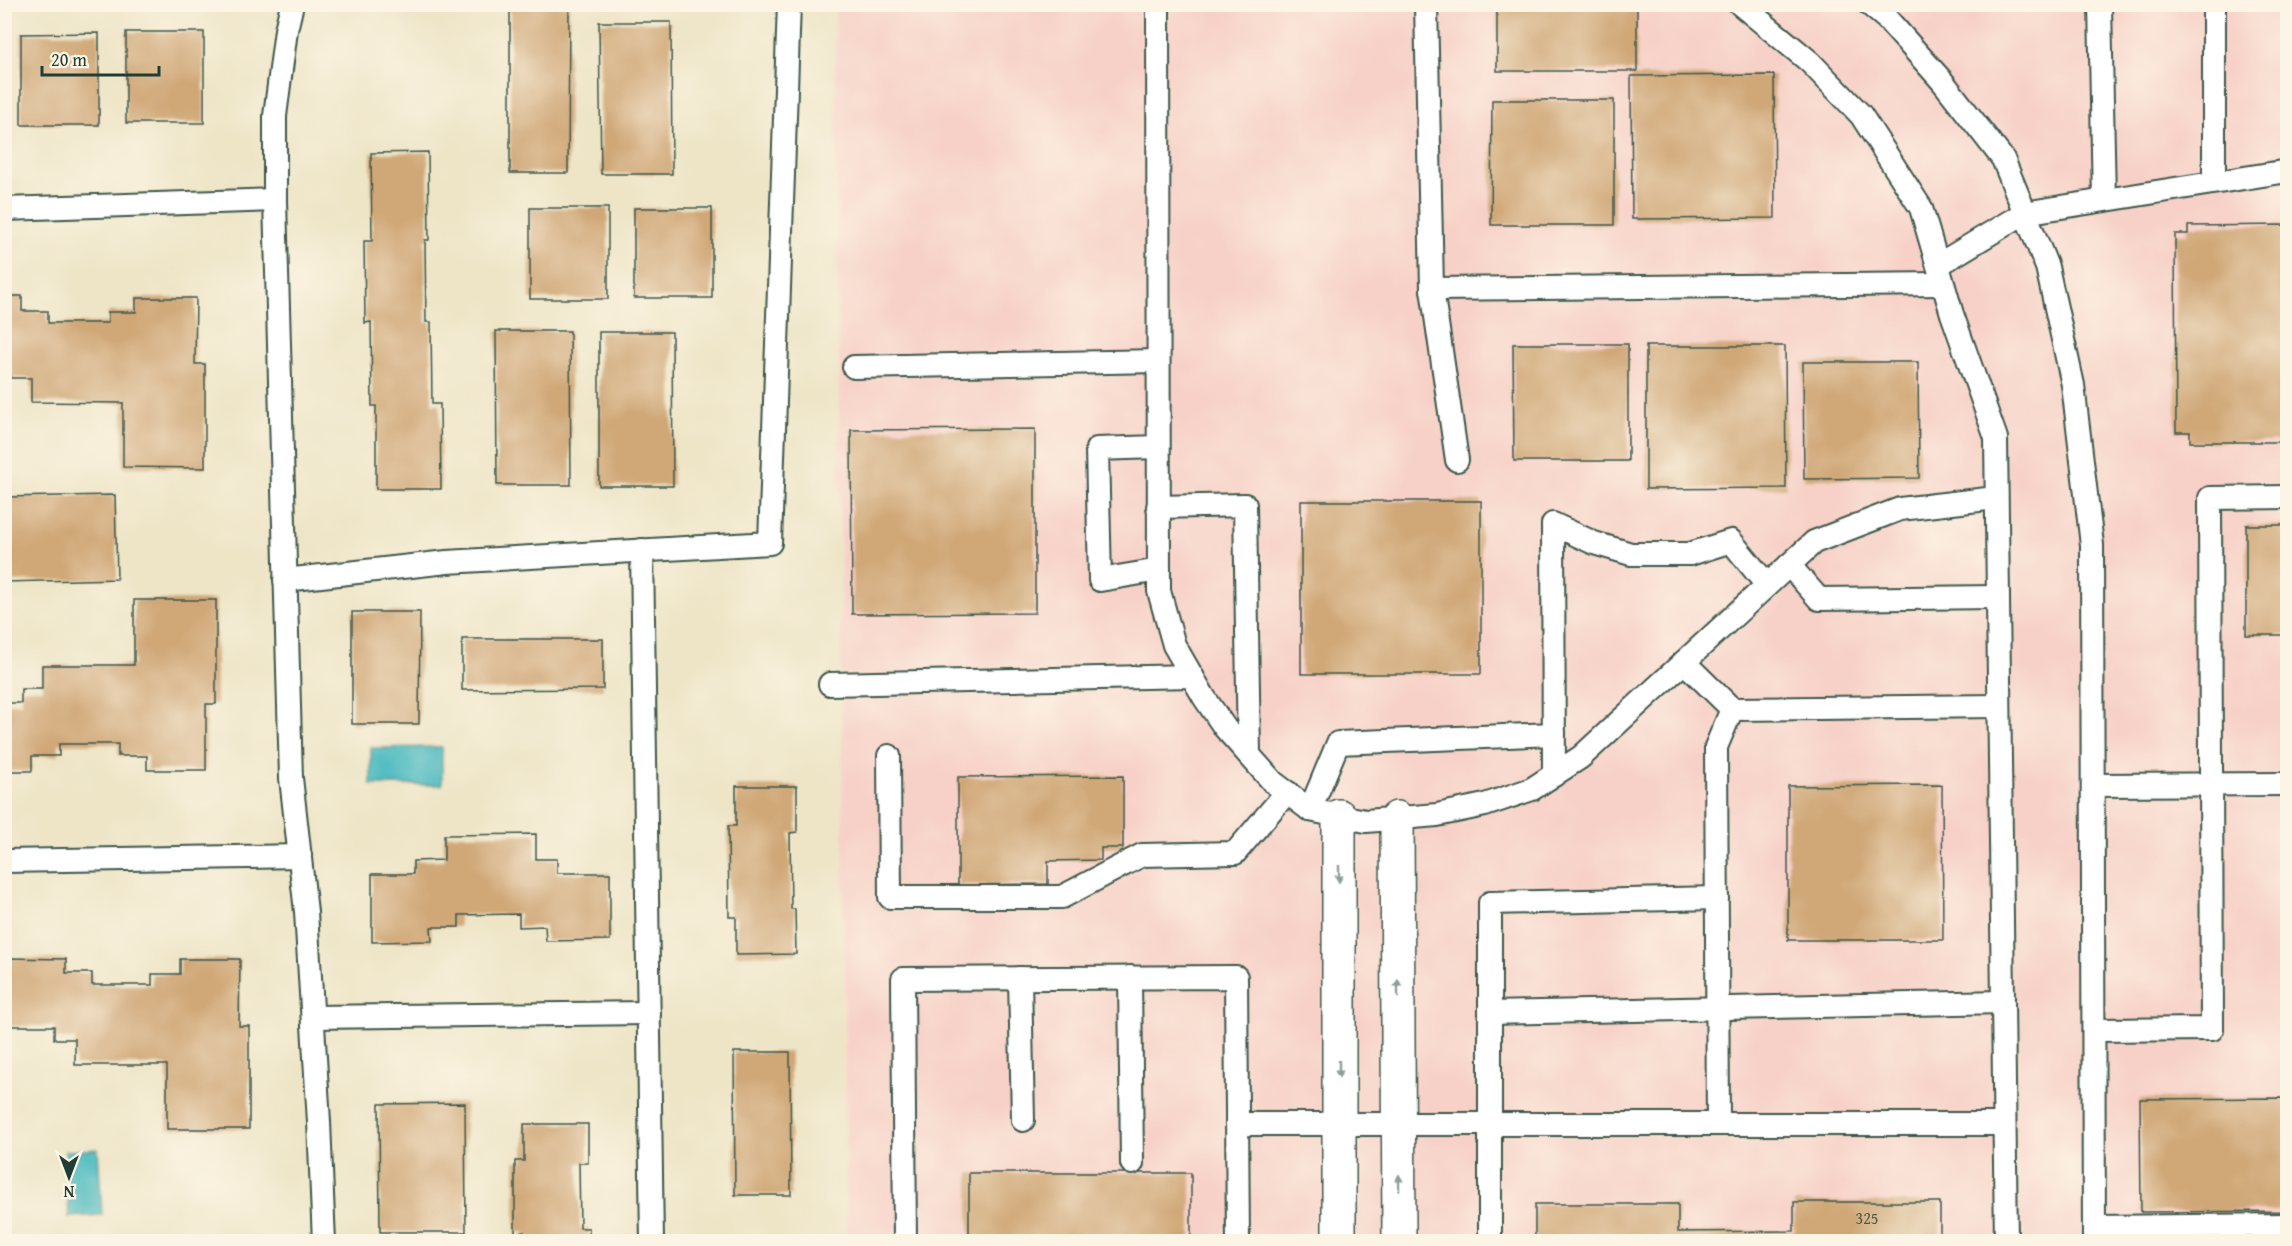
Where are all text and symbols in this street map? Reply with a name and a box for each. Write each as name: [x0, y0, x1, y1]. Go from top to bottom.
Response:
scale bar: [42, 39, 159, 77]
text: 20 m: [51, 46, 87, 73]
one-way arrow: [1334, 865, 1344, 884]
one-way arrow: [1393, 979, 1403, 998]
one-way arrow: [1334, 1060, 1344, 1079]
north arrow: [39, 1147, 99, 1207]
one-way arrow: [1394, 1174, 1404, 1193]
text: N: [63, 1180, 74, 1204]
house number: 325: [1855, 1206, 1879, 1230]

